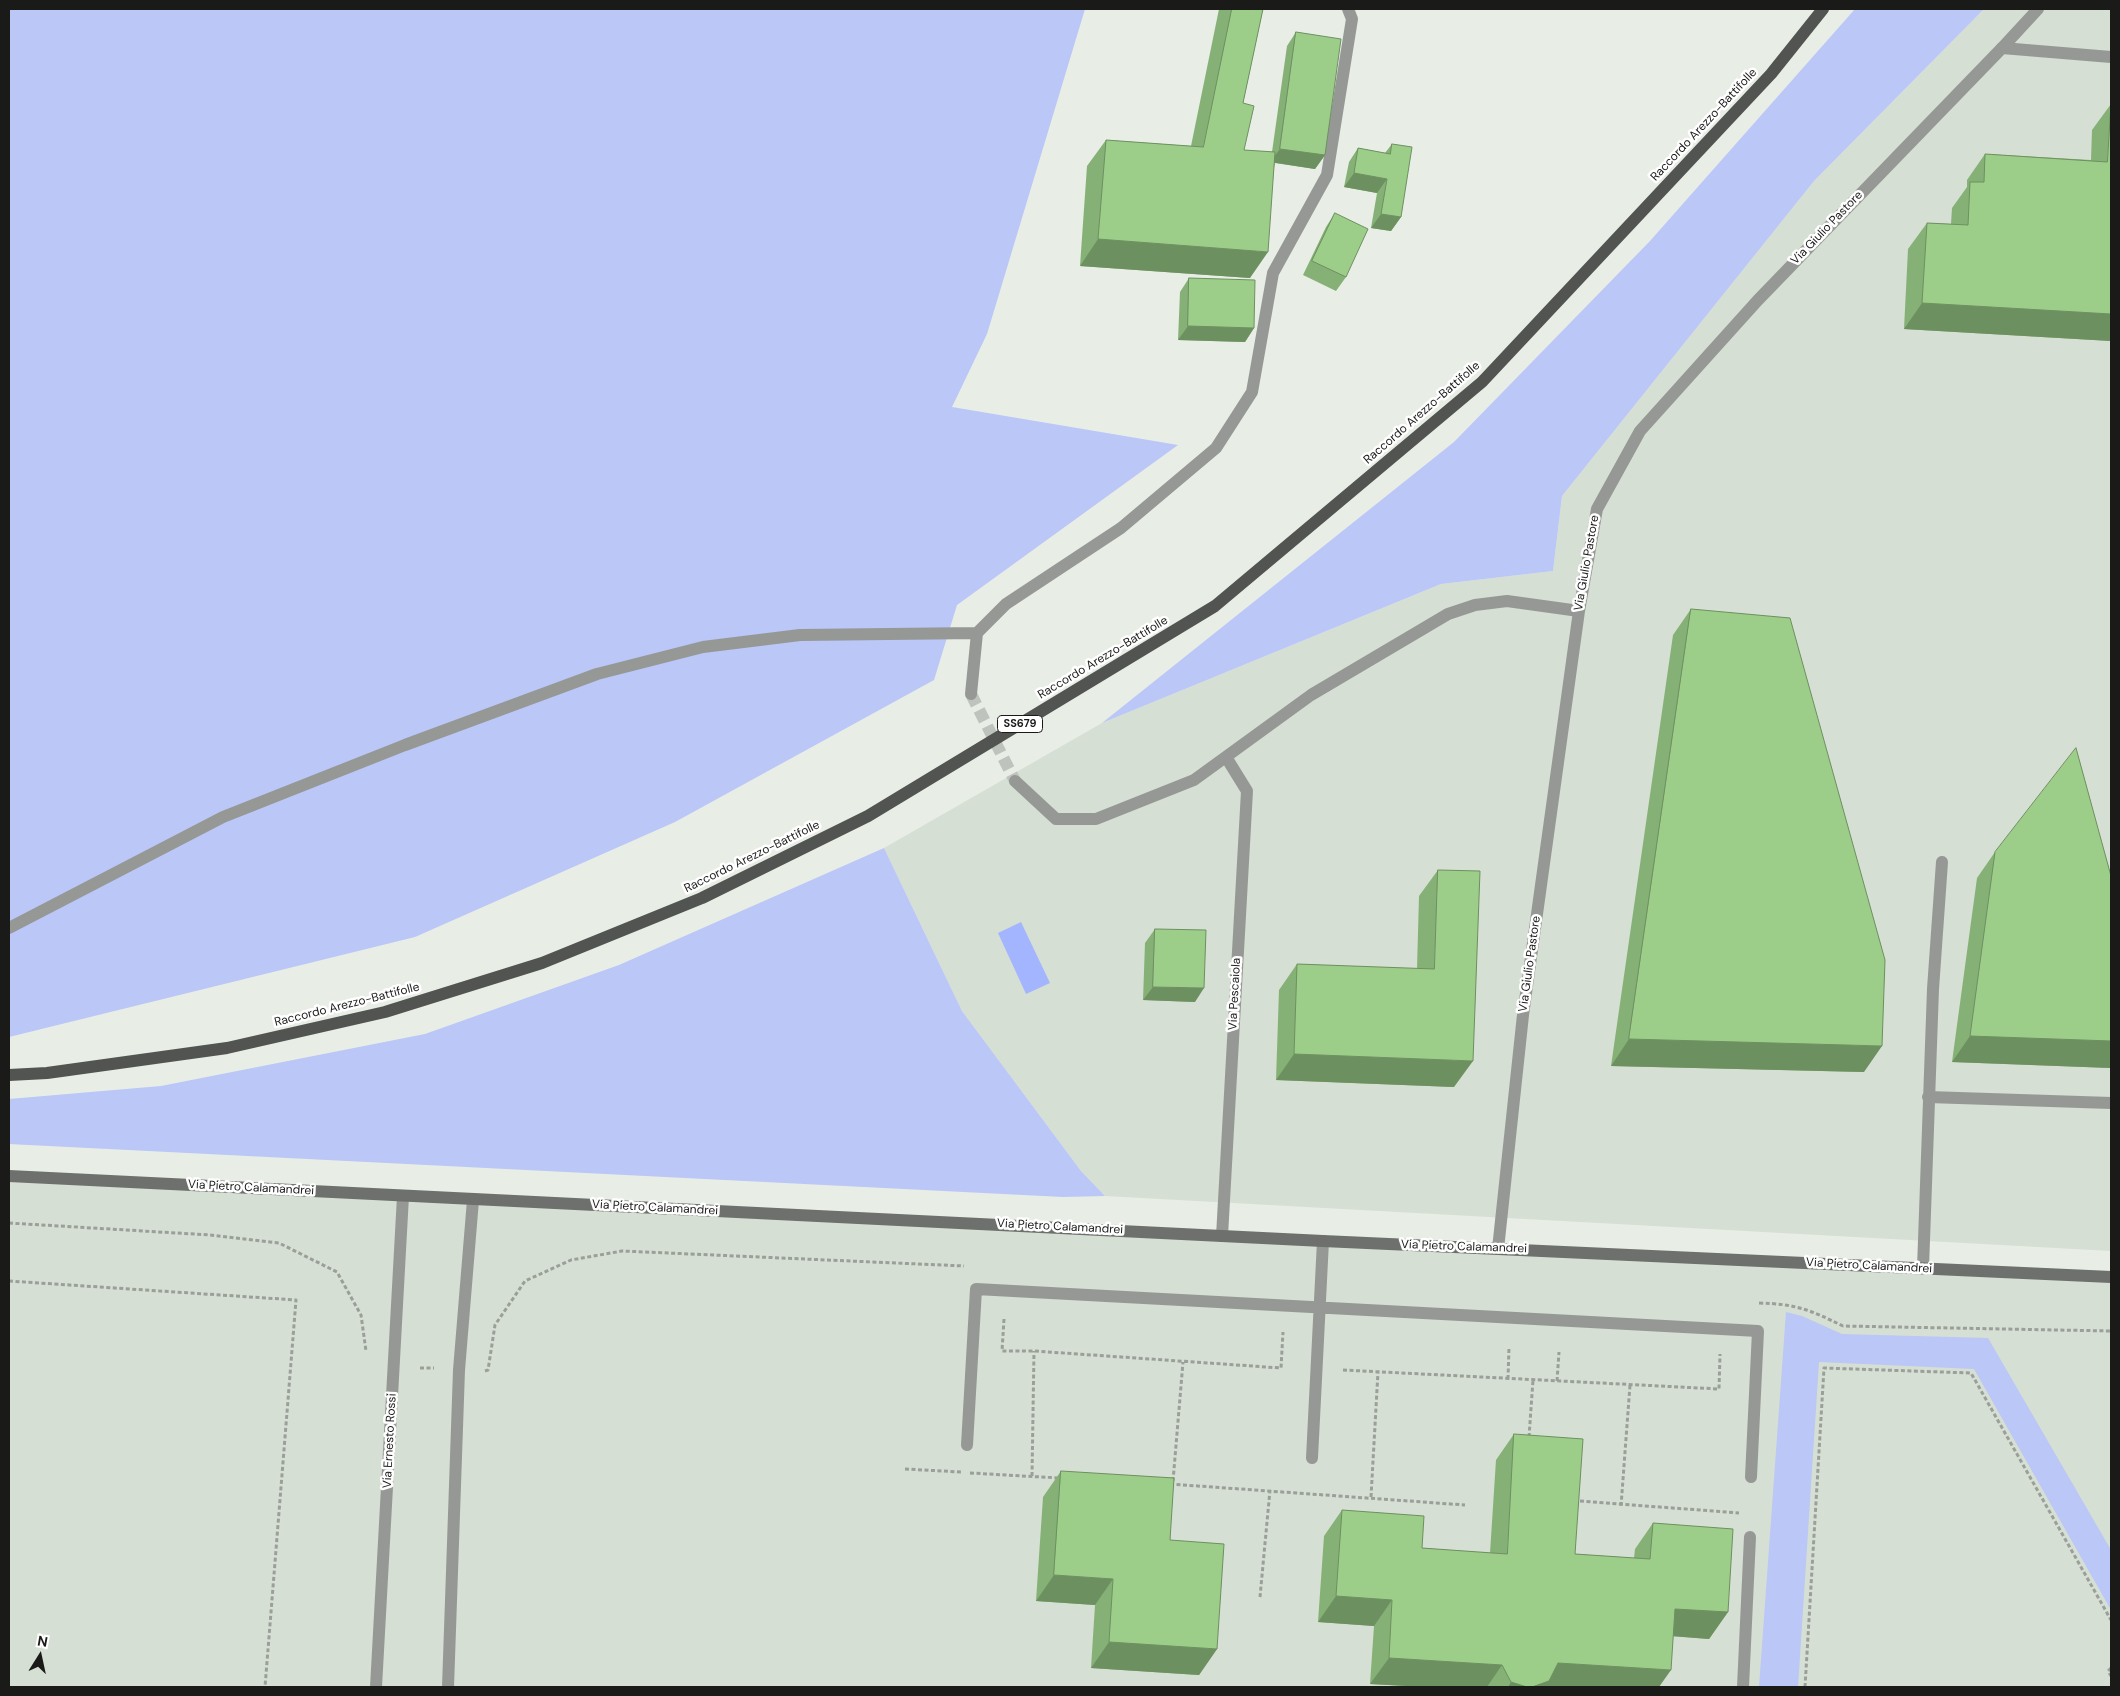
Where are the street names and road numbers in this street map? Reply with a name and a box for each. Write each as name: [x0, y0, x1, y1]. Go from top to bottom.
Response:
street label: Raccordo Arezzo-Battifolle: [1648, 66, 1760, 184]
street label: Via Giulio Pastore: [1788, 188, 1866, 268]
street label: Raccordo Arezzo-Battifolle: [1361, 359, 1483, 467]
street label: Via Giulio Pastore: [1571, 514, 1603, 612]
street label: Raccordo Arezzo-Battifolle: [1035, 613, 1171, 703]
road number: SS679: [998, 716, 1042, 732]
street label: Raccordo Arezzo-Battifolle: [682, 818, 822, 896]
street label: Via Giulio Pastore: [1516, 915, 1544, 1013]
street label: Via Pescaiola: [1226, 957, 1244, 1031]
street label: Raccordo Arezzo-Battifolle: [273, 980, 421, 1030]
street label: Via Pietro Calamandrei: [188, 1178, 314, 1198]
street label: Via Pietro Calamandrei: [592, 1198, 718, 1218]
street label: Via Pietro Calamandrei: [997, 1217, 1123, 1237]
street label: Via Pietro Calamandrei: [1401, 1238, 1527, 1256]
street label: Via Pietro Calamandrei: [1806, 1256, 1932, 1276]
street label: Via Ernesto Rossi: [380, 1393, 400, 1489]

